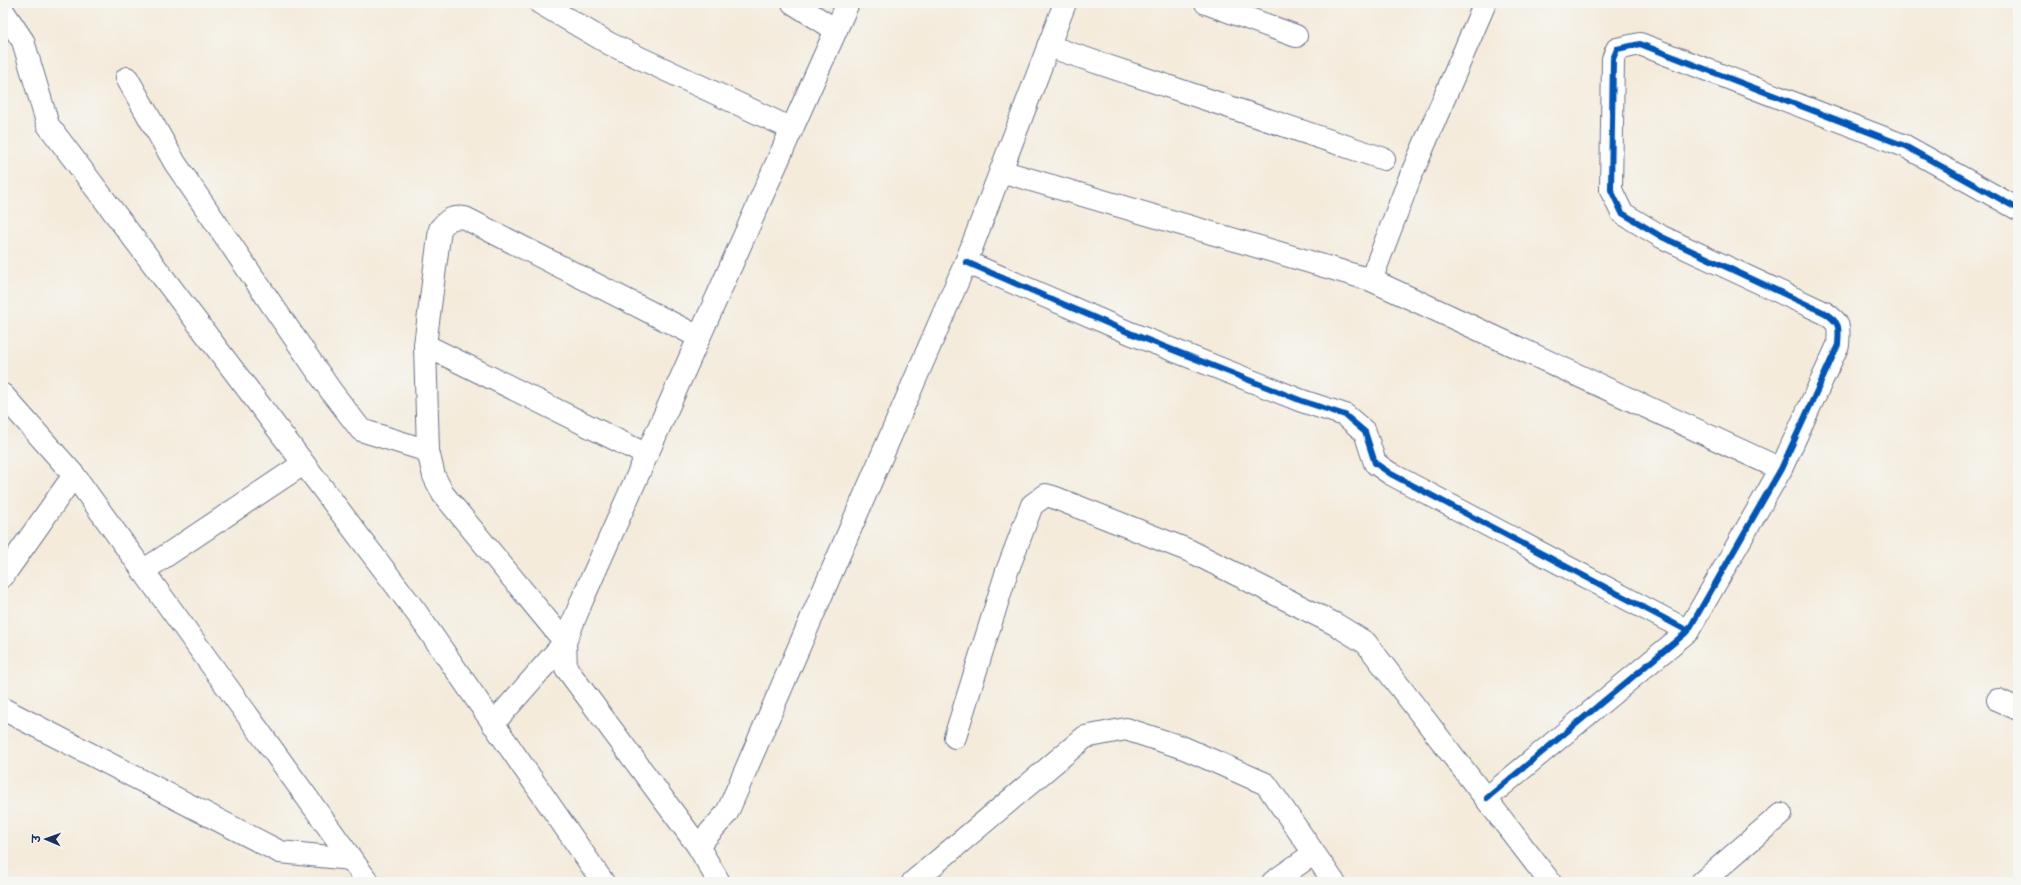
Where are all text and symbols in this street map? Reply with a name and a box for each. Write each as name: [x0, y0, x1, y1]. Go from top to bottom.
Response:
north arrow: [26, 819, 66, 859]
text: उ: [29, 833, 44, 844]

